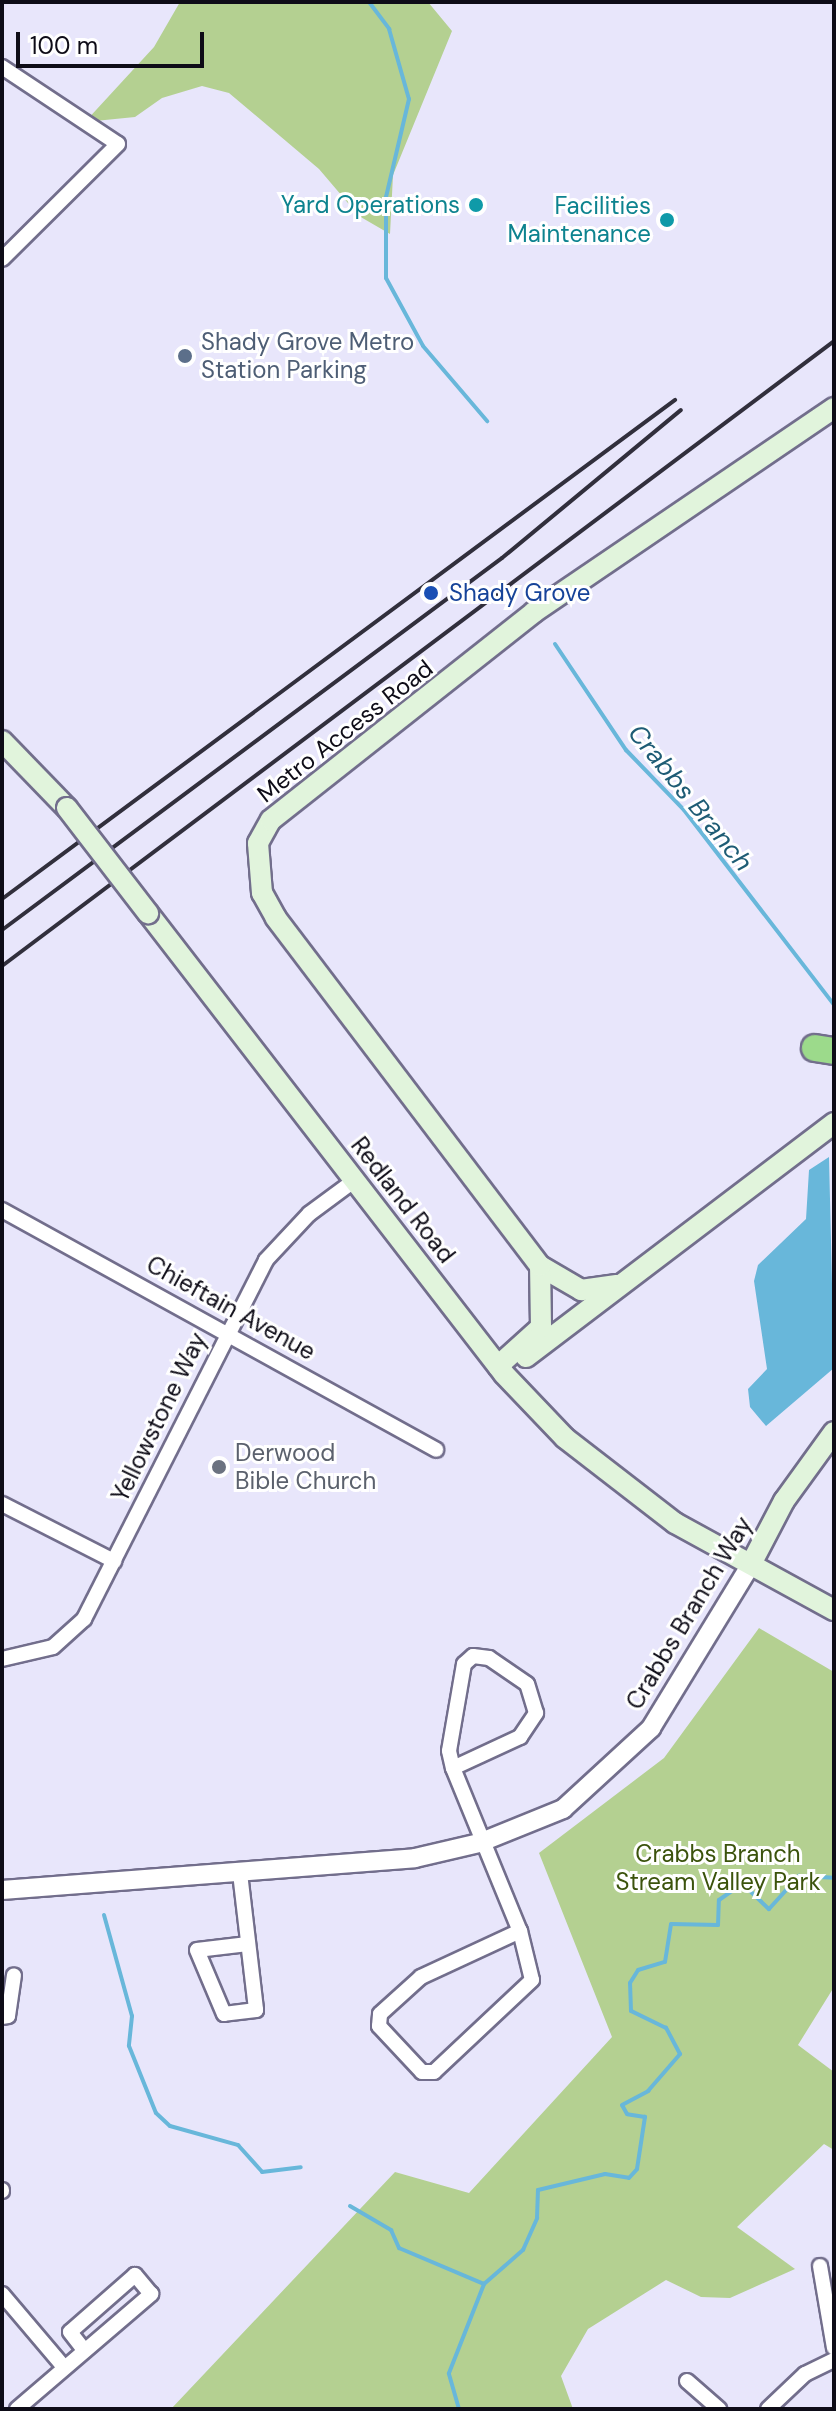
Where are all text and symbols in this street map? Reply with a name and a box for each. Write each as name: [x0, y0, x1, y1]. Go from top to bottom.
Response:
scale bar: [20, 16, 208, 66]
text: 100 m: [30, 30, 98, 61]
place label: Yard Operations: [281, 191, 460, 219]
place label: Facilities Maintenance: [508, 192, 651, 248]
marker: Yard Operations: [467, 196, 485, 214]
marker: Facilities Maintenance: [658, 211, 676, 229]
place label: Shady Grove Metro Station Parking: [201, 328, 414, 384]
marker: Shady Grove Metro Station Parking: [176, 347, 194, 365]
place label: Shady Grove: [449, 579, 590, 607]
marker: Shady Grove: [420, 582, 442, 604]
street label: Metro Access Road: [252, 654, 438, 808]
water label: Crabbs Branch: [621, 718, 759, 878]
street label: Redland Road: [345, 1131, 461, 1269]
street label: Chieftain Avenue: [142, 1250, 320, 1366]
street label: Yellowstone Way: [106, 1328, 212, 1506]
place label: Derwood Bible Church: [235, 1439, 376, 1495]
marker: Derwood Bible Church: [210, 1458, 228, 1476]
street label: Crabbs Branch Way: [620, 1511, 758, 1715]
park label: Crabbs Branch Stream Valley Park: [616, 1840, 820, 1896]

